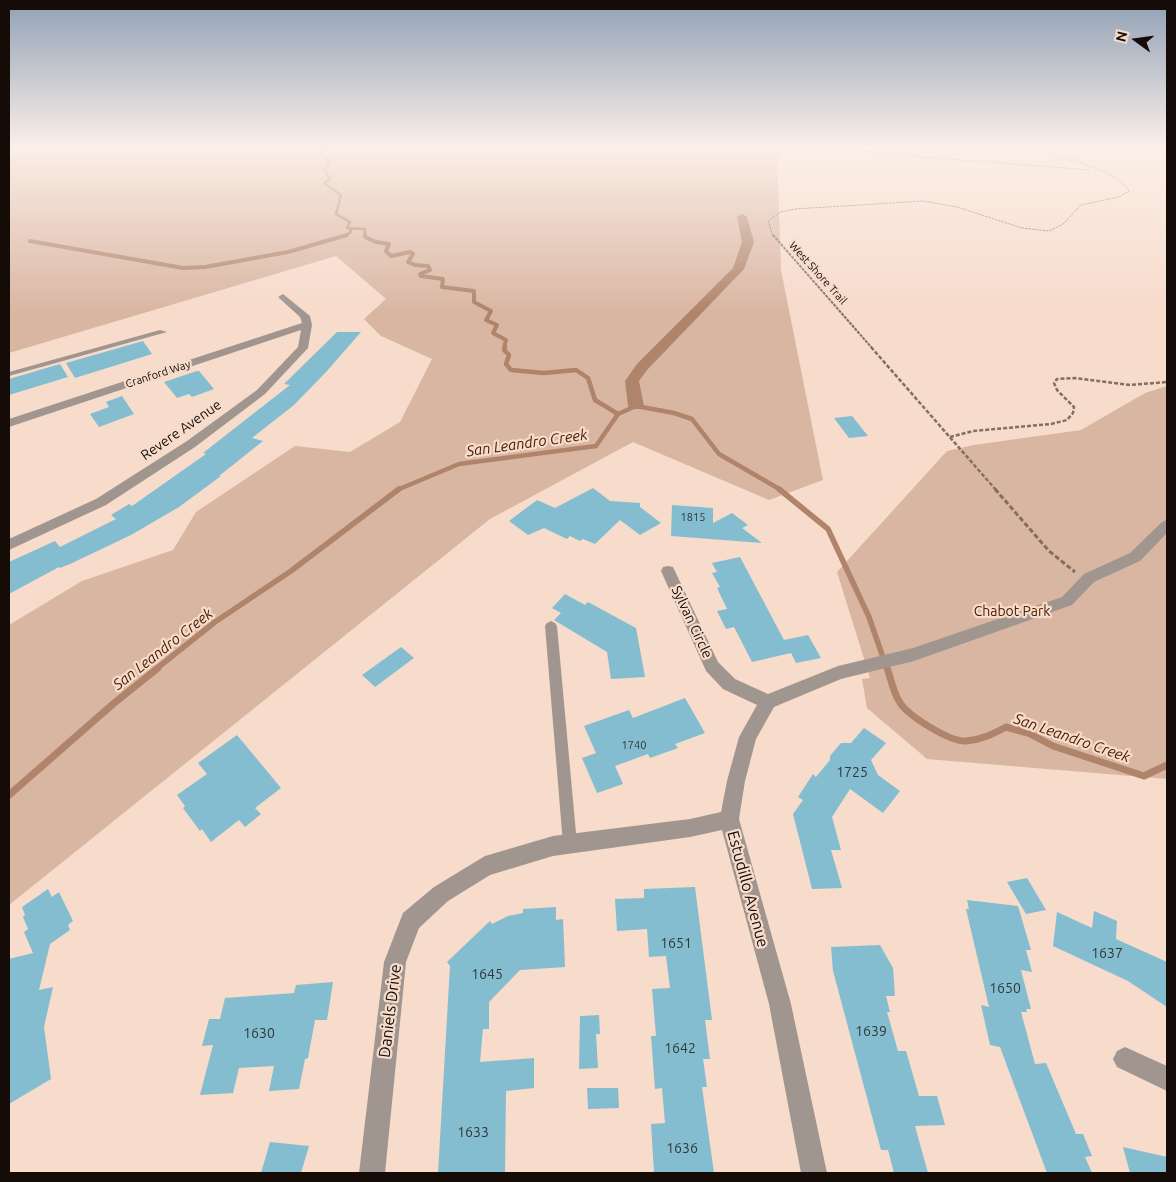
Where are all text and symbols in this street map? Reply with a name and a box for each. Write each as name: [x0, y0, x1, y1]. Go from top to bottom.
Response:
north arrow: [1111, 15, 1161, 65]
text: N: [1112, 29, 1130, 43]
street label: West Shore Trail: [786, 239, 850, 307]
street label: Cranford Way: [124, 357, 192, 391]
street label: Revere Avenue: [138, 396, 224, 464]
water label: San Leandro Creek: [465, 426, 589, 460]
house number: 1815: [681, 510, 705, 524]
street label: Sylvan Circle: [668, 583, 716, 661]
park label: Chabot Park: [974, 603, 1050, 619]
water label: San Leandro Creek: [109, 604, 217, 694]
water label: San Leandro Creek: [1011, 710, 1133, 766]
house number: 1740: [622, 738, 646, 752]
house number: 1725: [836, 764, 868, 780]
street label: Estudillo Avenue: [723, 829, 773, 949]
house number: 1651: [660, 935, 692, 951]
house number: 1637: [1091, 945, 1123, 961]
street label: Daniels Drive: [375, 963, 405, 1059]
house number: 1645: [471, 966, 503, 982]
house number: 1650: [989, 980, 1021, 996]
house number: 1639: [855, 1023, 887, 1039]
house number: 1630: [243, 1025, 275, 1041]
house number: 1642: [664, 1040, 696, 1056]
house number: 1633: [457, 1124, 489, 1140]
house number: 1636: [666, 1140, 698, 1156]

